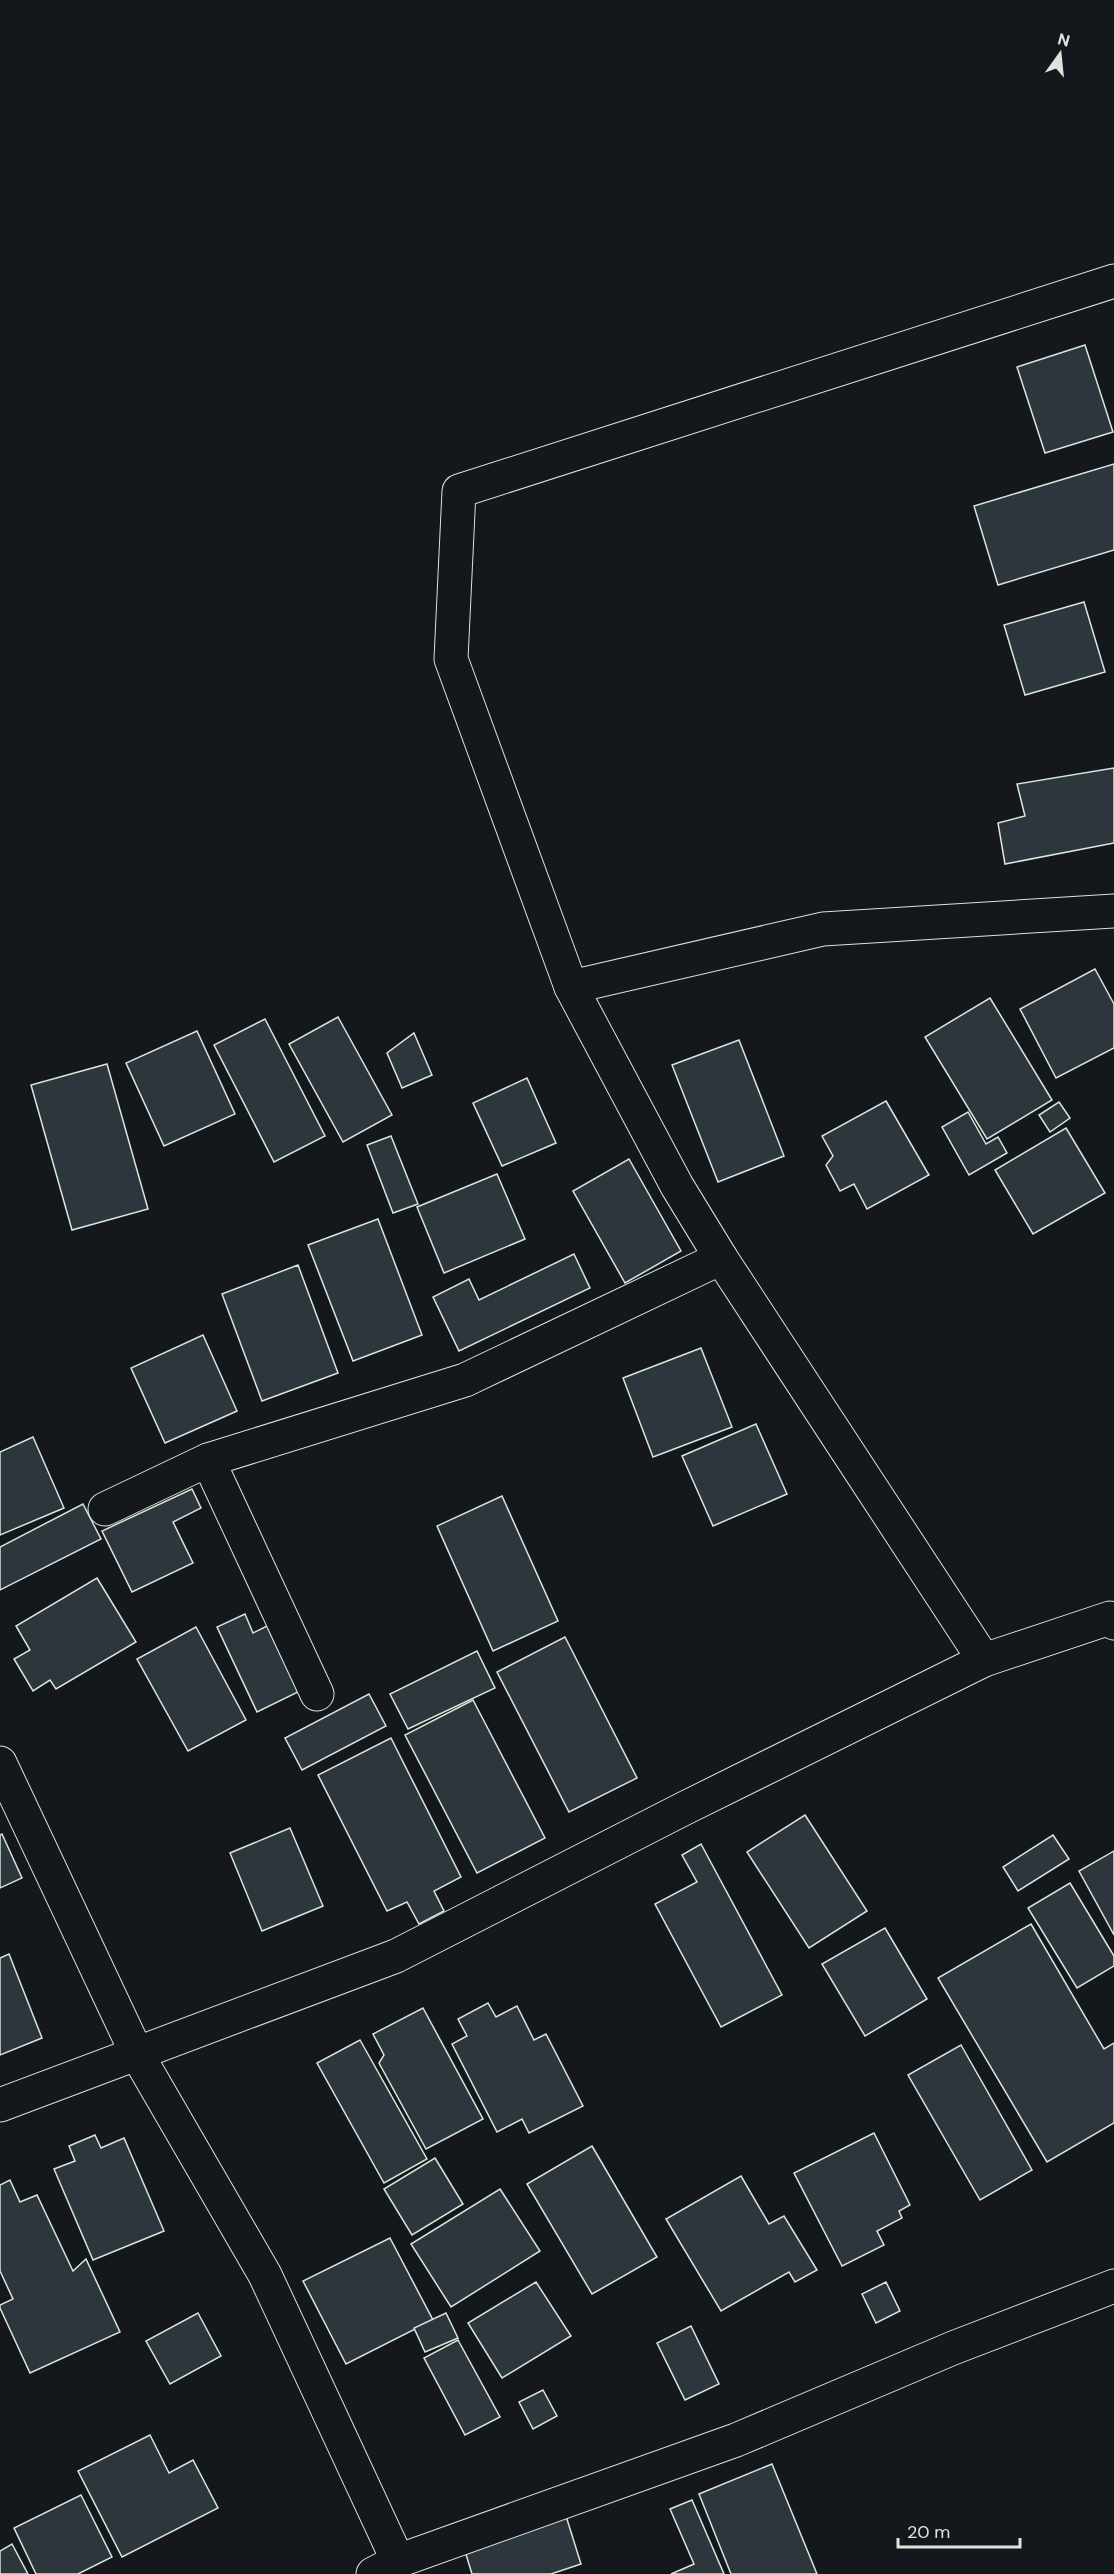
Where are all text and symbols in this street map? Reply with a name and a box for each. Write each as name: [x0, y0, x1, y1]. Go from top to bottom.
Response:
north arrow: [1030, 24, 1090, 84]
text: N: [1055, 28, 1072, 52]
scale bar: [898, 2511, 1020, 2549]
text: 20 m: [907, 2520, 950, 2544]

